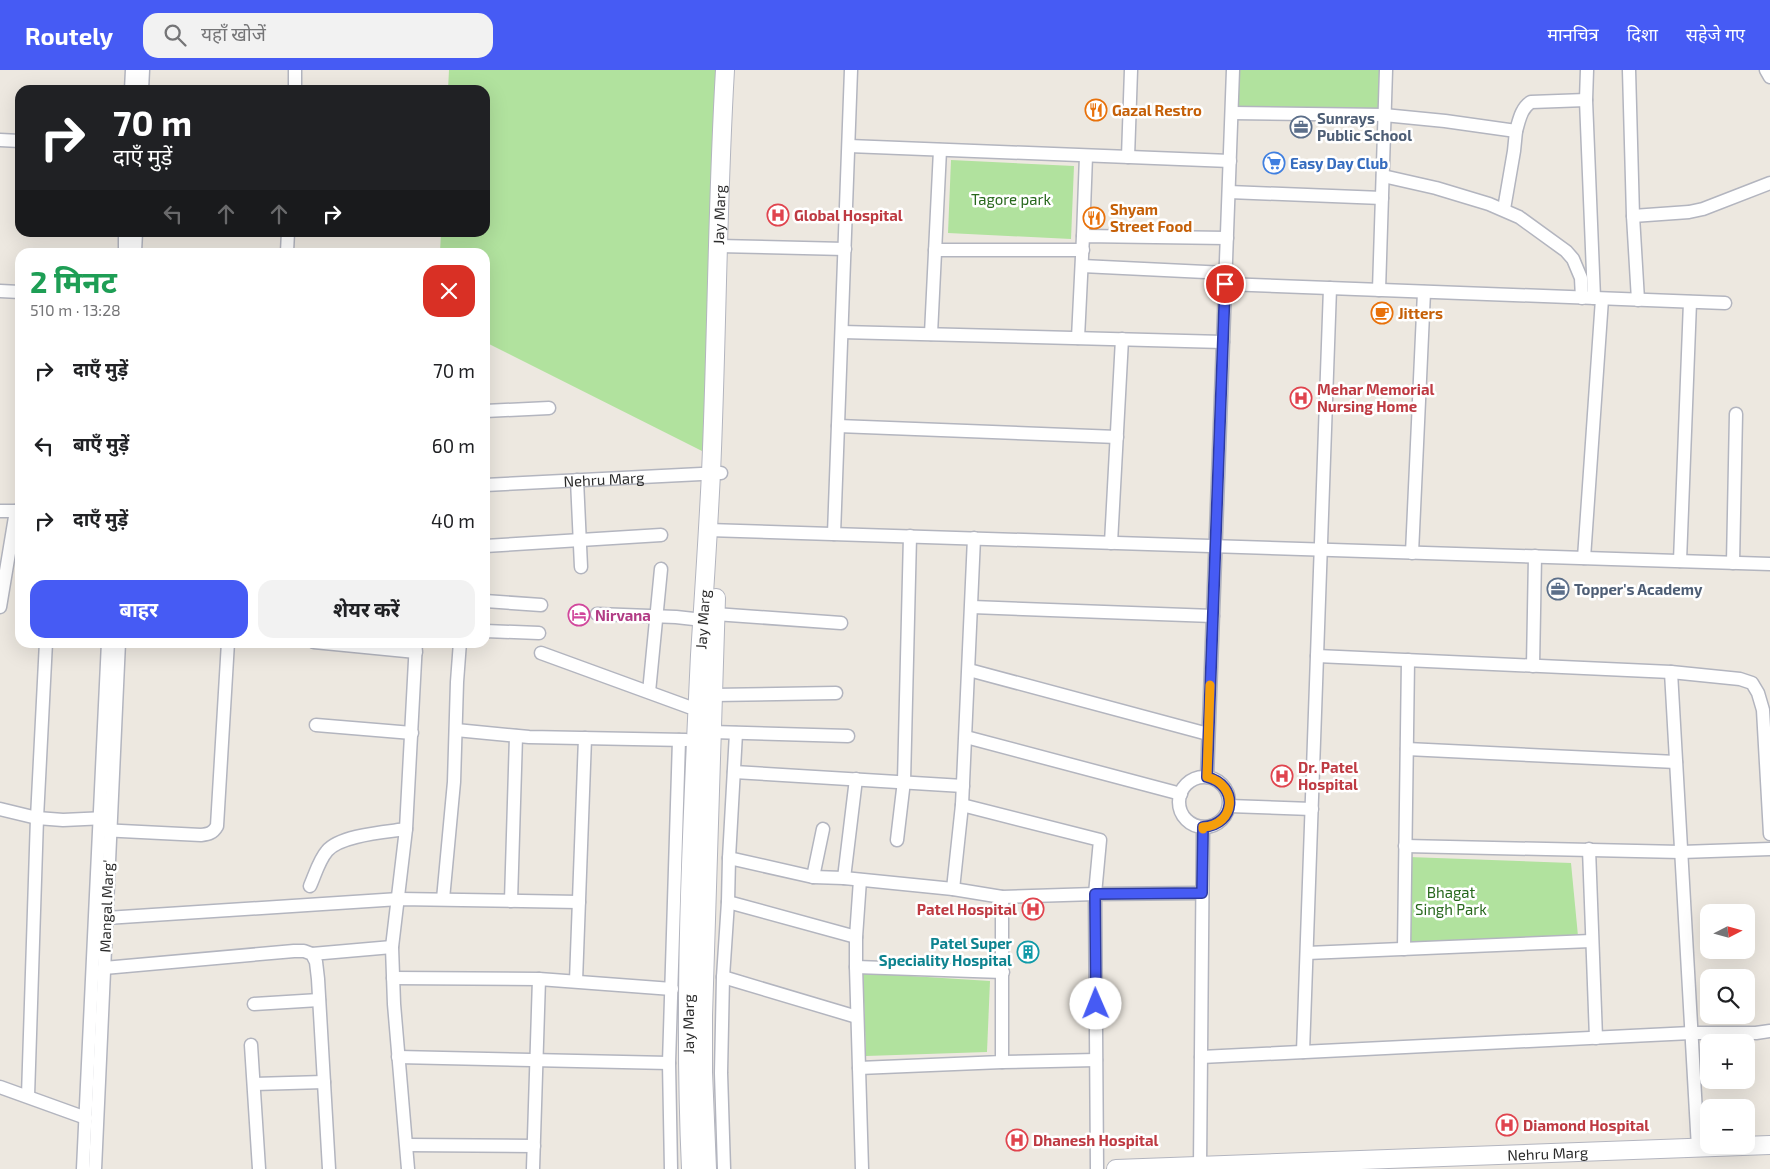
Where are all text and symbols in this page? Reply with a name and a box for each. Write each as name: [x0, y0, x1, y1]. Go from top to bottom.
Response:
search box: [143, 13, 493, 58]
text: Routely: [25, 21, 113, 50]
icon: search: [161, 21, 189, 49]
text: यहाँ खोजें: [201, 22, 266, 45]
text: मानचित्र: [1547, 23, 1599, 45]
text: दिशा: [1627, 23, 1658, 45]
text: सहेजे गए: [1686, 23, 1745, 45]
restaurant icon: Gazal Restro: [1084, 98, 1108, 122]
text: 70 m: [113, 101, 192, 143]
place label: Gazal Restro: [1112, 101, 1202, 119]
icon: right: [30, 105, 95, 170]
place label: Sunrays Public School: [1317, 109, 1412, 144]
office icon: Sunrays Public School: [1289, 115, 1313, 139]
text: दाएँ मुड़ें: [113, 143, 172, 169]
supermarket icon: Easy Day Club: [1262, 151, 1286, 175]
place label: Easy Day Club: [1290, 154, 1388, 173]
street label: Jay Marg: [709, 184, 729, 245]
park label: Tagore park: [971, 190, 1051, 208]
icon: left: [159, 200, 187, 228]
icon: ahead: [212, 200, 240, 228]
icon: ahead: [265, 200, 293, 228]
icon: right: [318, 200, 346, 228]
place label: Shyam Street Food: [1110, 200, 1192, 235]
hospital icon: Global Hospital: [766, 203, 790, 227]
place label: Global Hospital: [794, 206, 903, 224]
restaurant icon: Shyam Street Food: [1082, 206, 1106, 230]
text: 2 मिनट: [30, 263, 117, 299]
pin: [1204, 263, 1246, 305]
button: close: [423, 265, 475, 317]
icon: arrive: [1211, 270, 1239, 298]
text: 510 m · 13:28: [30, 300, 121, 319]
cafe icon: Jitters: [1370, 301, 1394, 325]
place label: Jitters: [1398, 304, 1443, 322]
icon: right: [30, 357, 58, 385]
text: दाएँ मुड़ें: [73, 357, 128, 380]
text: 70 m: [433, 359, 475, 382]
place label: Mehar Memorial Nursing Home: [1317, 380, 1434, 415]
hospital icon: Mehar Memorial Nursing Home: [1289, 386, 1313, 410]
icon: left: [30, 432, 58, 460]
text: बाएँ मुड़ें: [73, 432, 129, 455]
text: 60 m: [432, 434, 475, 457]
street label: Nehru Marg: [563, 468, 645, 490]
icon: right: [30, 507, 58, 535]
text: दाएँ मुड़ें: [73, 507, 128, 530]
text: 40 m: [431, 509, 475, 532]
office icon: Topper's Academy: [1546, 577, 1570, 601]
button: बाहर: [30, 580, 248, 638]
button: शेयर करें: [258, 580, 475, 638]
place label: Topper's Academy: [1574, 580, 1703, 599]
street label: Jay Marg: [691, 588, 713, 650]
hotel icon: Nirvana: [567, 603, 591, 627]
place label: Nirvana: [595, 606, 651, 624]
place label: Dr. Patel Hospital: [1298, 758, 1358, 793]
hospital icon: Dr. Patel Hospital: [1270, 764, 1294, 788]
street label: Mangal Marg': [95, 859, 117, 953]
park label: Bhagat Singh Park: [1415, 883, 1487, 918]
hospital icon: Patel Hospital: [1021, 897, 1045, 921]
place label: Patel Hospital: [917, 900, 1017, 918]
north arrow: [1700, 904, 1755, 959]
map controls: [1700, 904, 1755, 1154]
place label: Patel Super Speciality Hospital: [879, 934, 1013, 970]
building icon: Patel Super Speciality Hospital: [1016, 940, 1040, 964]
button: search: [1700, 969, 1755, 1024]
position arrow: [1069, 977, 1121, 1029]
street label: Jay Marg: [679, 993, 697, 1054]
button: +: [1700, 1034, 1755, 1089]
button: −: [1700, 1099, 1755, 1154]
hospital icon: Diamond Hospital: [1495, 1113, 1519, 1137]
place label: Diamond Hospital: [1523, 1116, 1649, 1134]
hospital icon: Dhanesh Hospital: [1005, 1128, 1029, 1152]
place label: Dhanesh Hospital: [1033, 1131, 1159, 1149]
street label: Nehru Marg: [1507, 1143, 1589, 1164]

